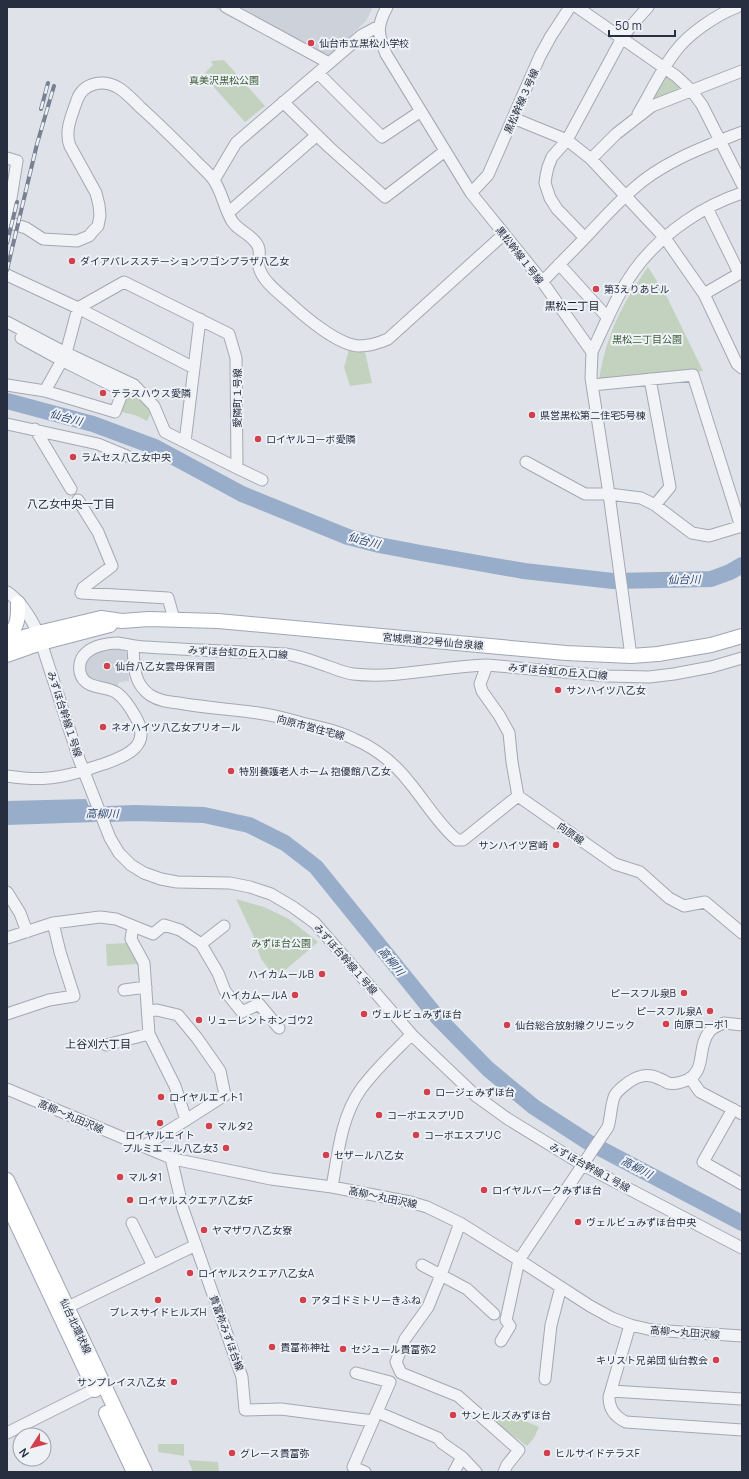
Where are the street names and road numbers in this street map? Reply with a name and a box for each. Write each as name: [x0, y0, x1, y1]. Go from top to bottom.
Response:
street label: 黒松幹線３号線: [500, 66, 542, 136]
street label: 黒松幹線１号線: [493, 223, 547, 287]
street label: 愛隣町１号線: [230, 368, 244, 428]
street label: 宮城県道22号仙台泉線: [382, 630, 484, 652]
street label: みずほ台虹の丘入口線: [188, 642, 288, 662]
street label: みずほ台虹の丘入口線: [508, 660, 608, 682]
street label: みずほ台幹線１号線: [44, 669, 86, 759]
street label: 向原市営住宅線: [275, 711, 347, 743]
street label: 向原線: [555, 819, 587, 847]
street label: みずほ台幹線１号線: [311, 920, 381, 998]
street label: 高柳～丸田沢線: [36, 1096, 106, 1136]
street label: みずほ台幹線１号線: [547, 1139, 633, 1195]
street label: 高柳～丸田沢線: [347, 1183, 419, 1211]
street label: 貴富祢みずほ台線: [207, 1293, 247, 1373]
street label: 仙台北環状線: [57, 1296, 95, 1356]
street label: 高柳～丸田沢線: [650, 1323, 720, 1341]

